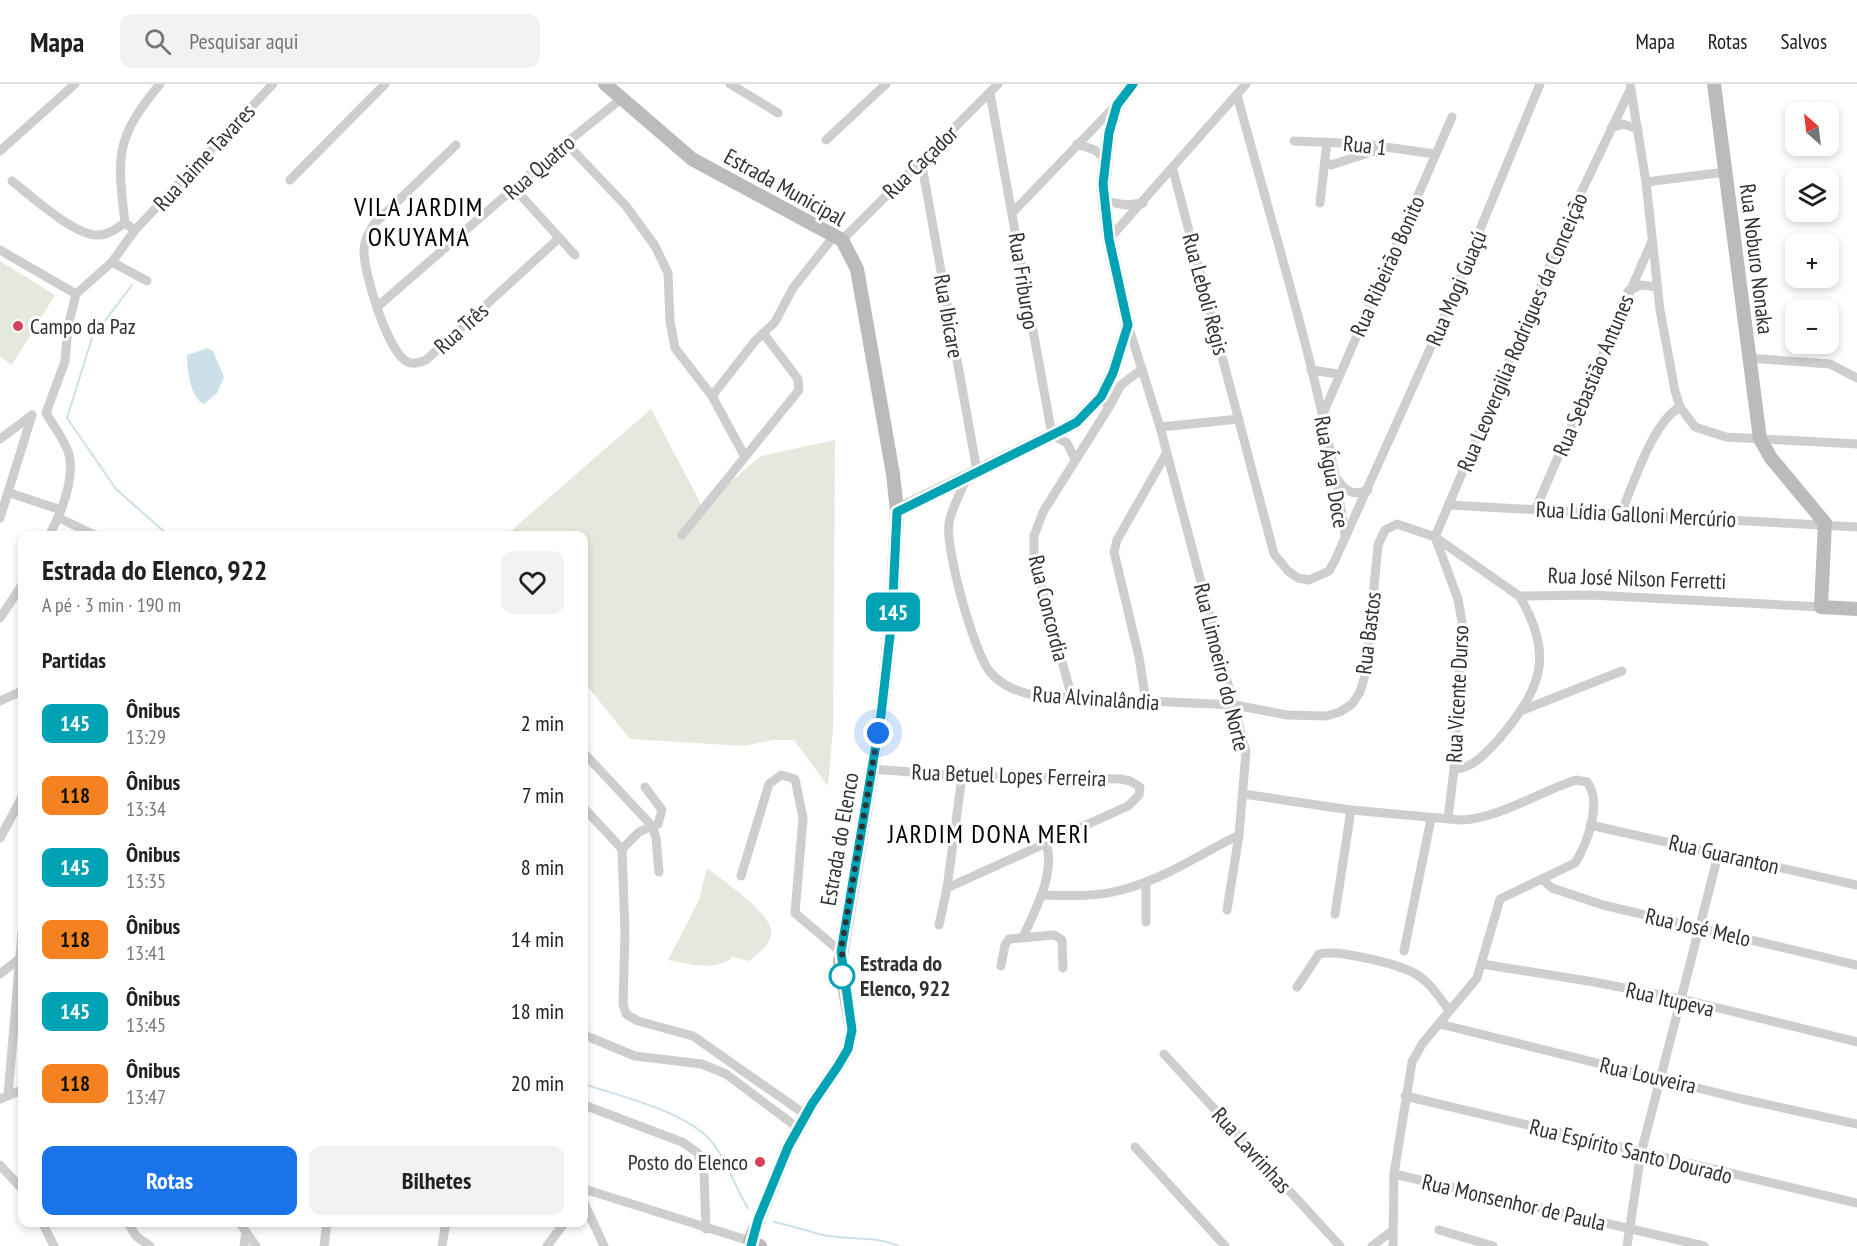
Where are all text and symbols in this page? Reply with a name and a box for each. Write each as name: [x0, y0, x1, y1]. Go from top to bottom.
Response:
search box: [120, 14, 540, 68]
text: Mapa: [30, 23, 84, 60]
icon: search: [141, 25, 174, 58]
text: Pesquisar aqui: [189, 27, 298, 55]
text: Mapa: [1635, 28, 1675, 55]
text: Rotas: [1708, 28, 1747, 55]
text: Salvos: [1780, 28, 1827, 55]
street label: Rua Jaime Tavares: [147, 97, 261, 217]
north arrow: [1785, 102, 1839, 156]
map controls: [1785, 102, 1839, 354]
street label: Rua Caçador: [877, 119, 963, 205]
street label: Rua Quatro: [498, 128, 580, 206]
street label: Rua 1: [1342, 129, 1388, 161]
street label: Estrada Municipal: [719, 142, 852, 232]
button: layers: [1785, 168, 1839, 222]
street label: Rua Noburo Nonaka: [1734, 182, 1780, 336]
street label: Rua Leovergilia Rodrigues da Conceição: [1450, 188, 1594, 476]
district label: VILA JARDIM OKUYAMA: [353, 190, 484, 253]
street label: Rua Ribeirão Bonito: [1344, 191, 1430, 341]
street label: Rua Mogi Guaçú: [1419, 226, 1493, 350]
street label: Rua Leboli Régis: [1176, 230, 1236, 358]
street label: Rua Friburgo: [1003, 231, 1045, 331]
button: +: [1785, 234, 1839, 288]
street label: Rua Ibicare: [928, 272, 970, 360]
street label: Rua Sebastião Antunes: [1546, 290, 1640, 460]
street label: Rua Três: [428, 296, 494, 360]
button: −: [1785, 300, 1839, 354]
place label: Campo da Paz: [30, 312, 136, 340]
marker: Campo da Paz: [11, 319, 25, 333]
street label: Rua Água Doce: [1308, 414, 1356, 530]
street label: Rua Lídia Galloni Mercúrio: [1535, 495, 1737, 533]
text: Estrada do Elenco, 922: [42, 551, 267, 588]
button: heart: [501, 551, 564, 614]
street label: Rua Concordia: [1022, 552, 1076, 664]
street label: Rua José Nilson Ferretti: [1547, 561, 1727, 595]
street label: Rua Limoeiro do Norte: [1188, 580, 1256, 754]
street label: Rua Bastos: [1349, 590, 1387, 676]
text: A pé · 3 min · 190 m: [42, 592, 181, 618]
line badge: 145: [858, 592, 928, 632]
text: 145: [878, 599, 908, 626]
street label: Rua Vicente Durso: [1439, 624, 1475, 764]
text: Partidas: [42, 646, 106, 674]
street label: Rua Alvinalândia: [1032, 680, 1160, 716]
text: Ônibus: [126, 696, 180, 724]
text: 2 min: [521, 709, 564, 737]
text: 145: [60, 710, 90, 737]
your location: [863, 718, 893, 748]
text: 13:29: [126, 724, 166, 750]
street label: Rua Betuel Lopes Ferreira: [911, 758, 1107, 792]
text: Ônibus: [126, 768, 180, 796]
street label: Estrada do Elenco: [814, 770, 864, 908]
text: 7 min: [522, 781, 564, 809]
text: 118: [60, 782, 90, 809]
text: 13:34: [126, 796, 166, 822]
district label: JARDIM DONA MERI: [887, 817, 1090, 850]
street label: Rua Guaranton: [1666, 828, 1782, 880]
text: Ônibus: [126, 840, 180, 868]
text: 8 min: [521, 853, 564, 881]
text: 145: [60, 854, 90, 881]
text: 13:35: [126, 868, 166, 894]
street label: Rua José Melo: [1643, 901, 1753, 953]
text: Ônibus: [126, 912, 180, 940]
text: 14 min: [511, 925, 564, 953]
text: 118: [60, 926, 90, 953]
text: 13:41: [126, 940, 166, 966]
place label: Estrada do Elenco, 922: [860, 949, 951, 1002]
marker: Estrada do Elenco, 922: [829, 963, 855, 989]
street label: Rua Itupeva: [1623, 975, 1717, 1023]
text: Ônibus: [126, 984, 180, 1012]
text: 18 min: [511, 997, 564, 1025]
text: 145: [60, 998, 90, 1025]
text: 13:45: [126, 1012, 166, 1038]
street label: Rua Louveira: [1597, 1050, 1699, 1100]
text: Ônibus: [126, 1056, 180, 1084]
text: 20 min: [511, 1069, 564, 1097]
text: 118: [60, 1070, 90, 1097]
text: 13:47: [126, 1084, 166, 1110]
street label: Rua Lavrinhas: [1206, 1101, 1298, 1199]
street label: Rua Espírito Santo Dourado: [1527, 1112, 1735, 1190]
button: Rotas: [42, 1146, 297, 1215]
button: Bilhetes: [309, 1146, 564, 1215]
place label: Posto do Elenco: [628, 1148, 748, 1176]
marker: Posto do Elenco: [753, 1155, 767, 1169]
street label: Rua Monsenhor de Paula: [1419, 1167, 1609, 1237]

